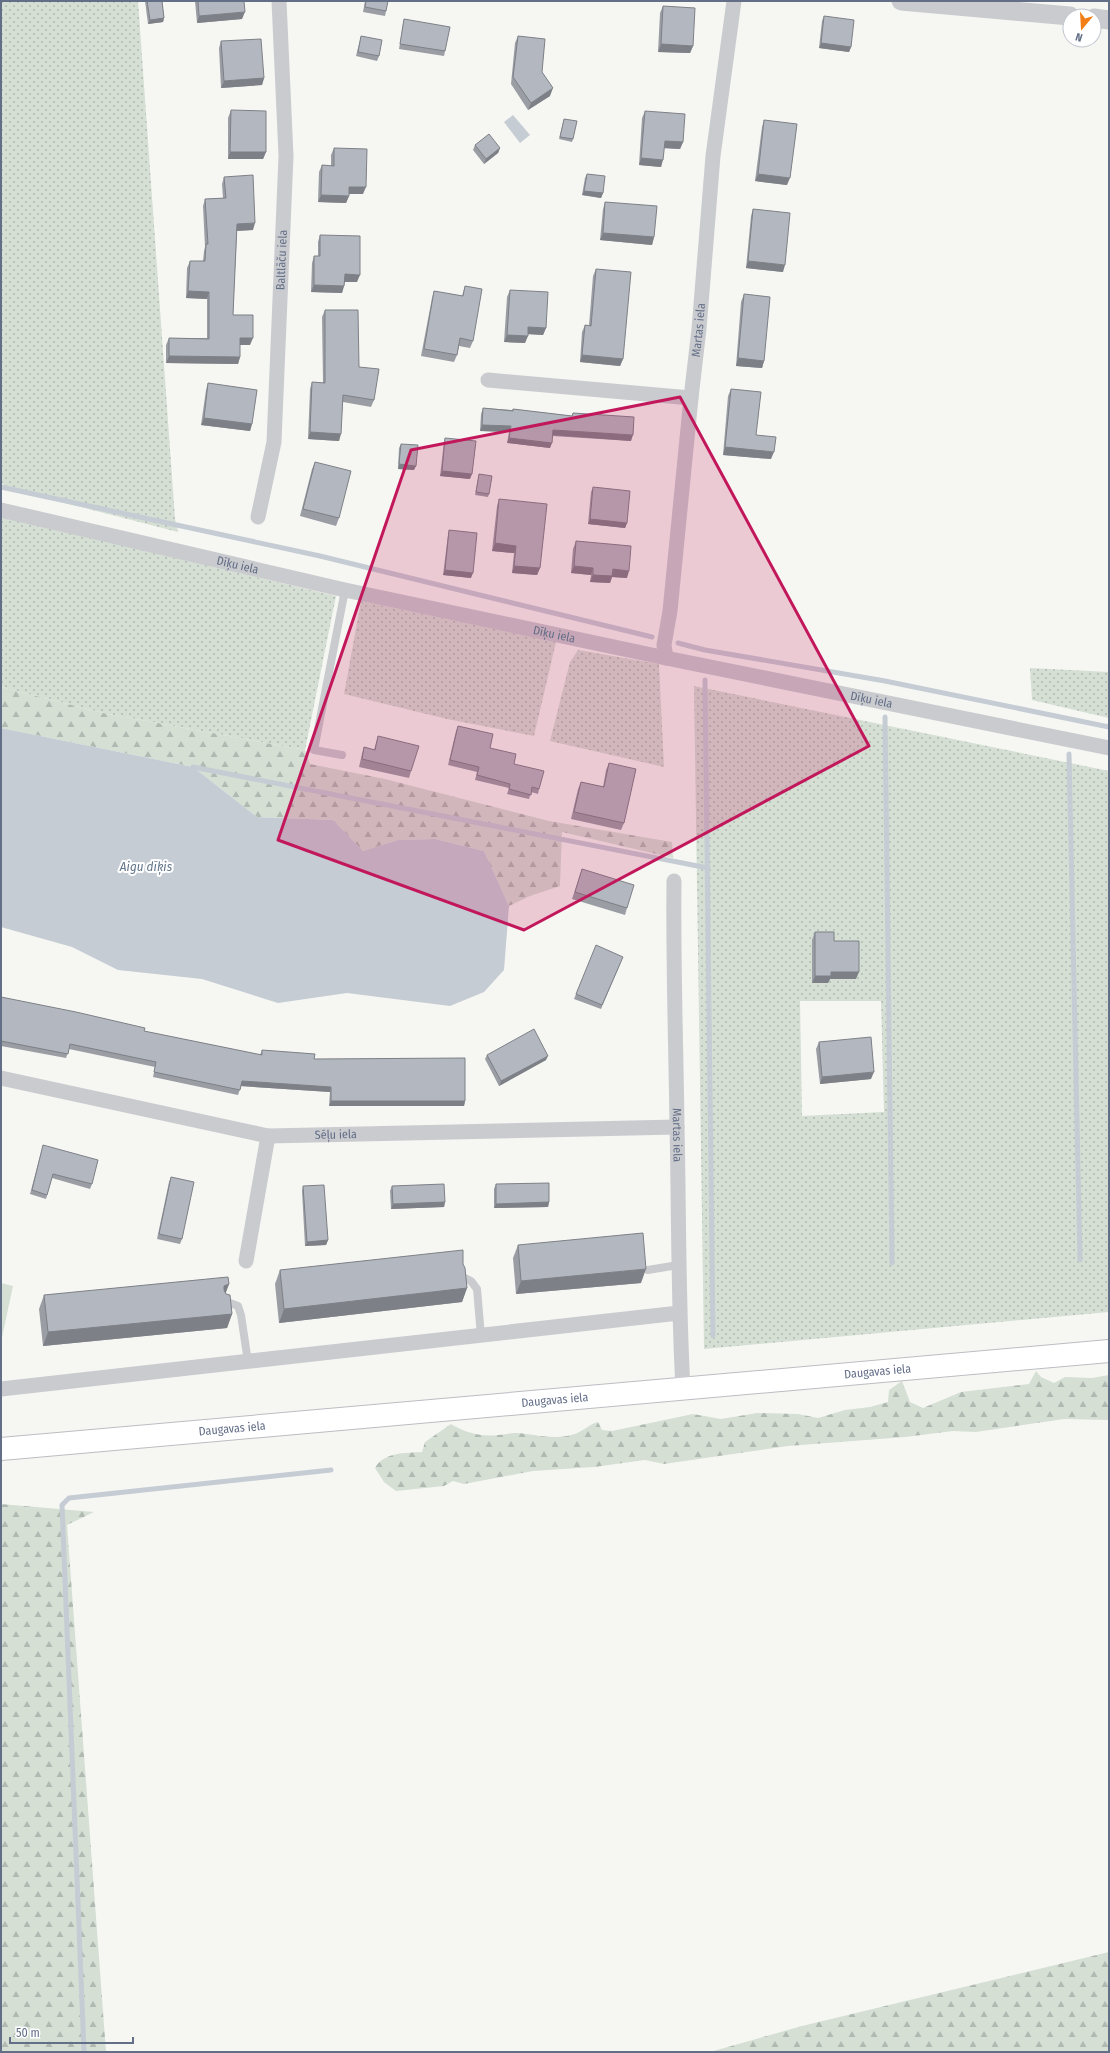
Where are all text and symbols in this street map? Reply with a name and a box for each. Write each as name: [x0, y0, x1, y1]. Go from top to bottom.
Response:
north arrow: [1062, 8, 1102, 48]
text: N: [1074, 30, 1084, 44]
street label: Baltlāču iela: [273, 229, 290, 290]
street label: Martas iela: [689, 302, 708, 358]
street label: Dīķu iela: [215, 553, 260, 577]
street label: Dīķu iela: [532, 623, 577, 646]
street label: Dīķu iela: [849, 689, 894, 711]
water label: Aigu dīķis: [119, 859, 173, 875]
street label: Martas iela: [670, 1108, 685, 1162]
street label: Sēļu iela: [315, 1127, 357, 1143]
street label: Daugavas iela: [844, 1362, 912, 1381]
street label: Daugavas iela: [521, 1390, 589, 1410]
street label: Daugavas iela: [198, 1419, 266, 1438]
scale bar: [10, 2019, 133, 2045]
text: 50 m: [16, 2026, 40, 2040]

